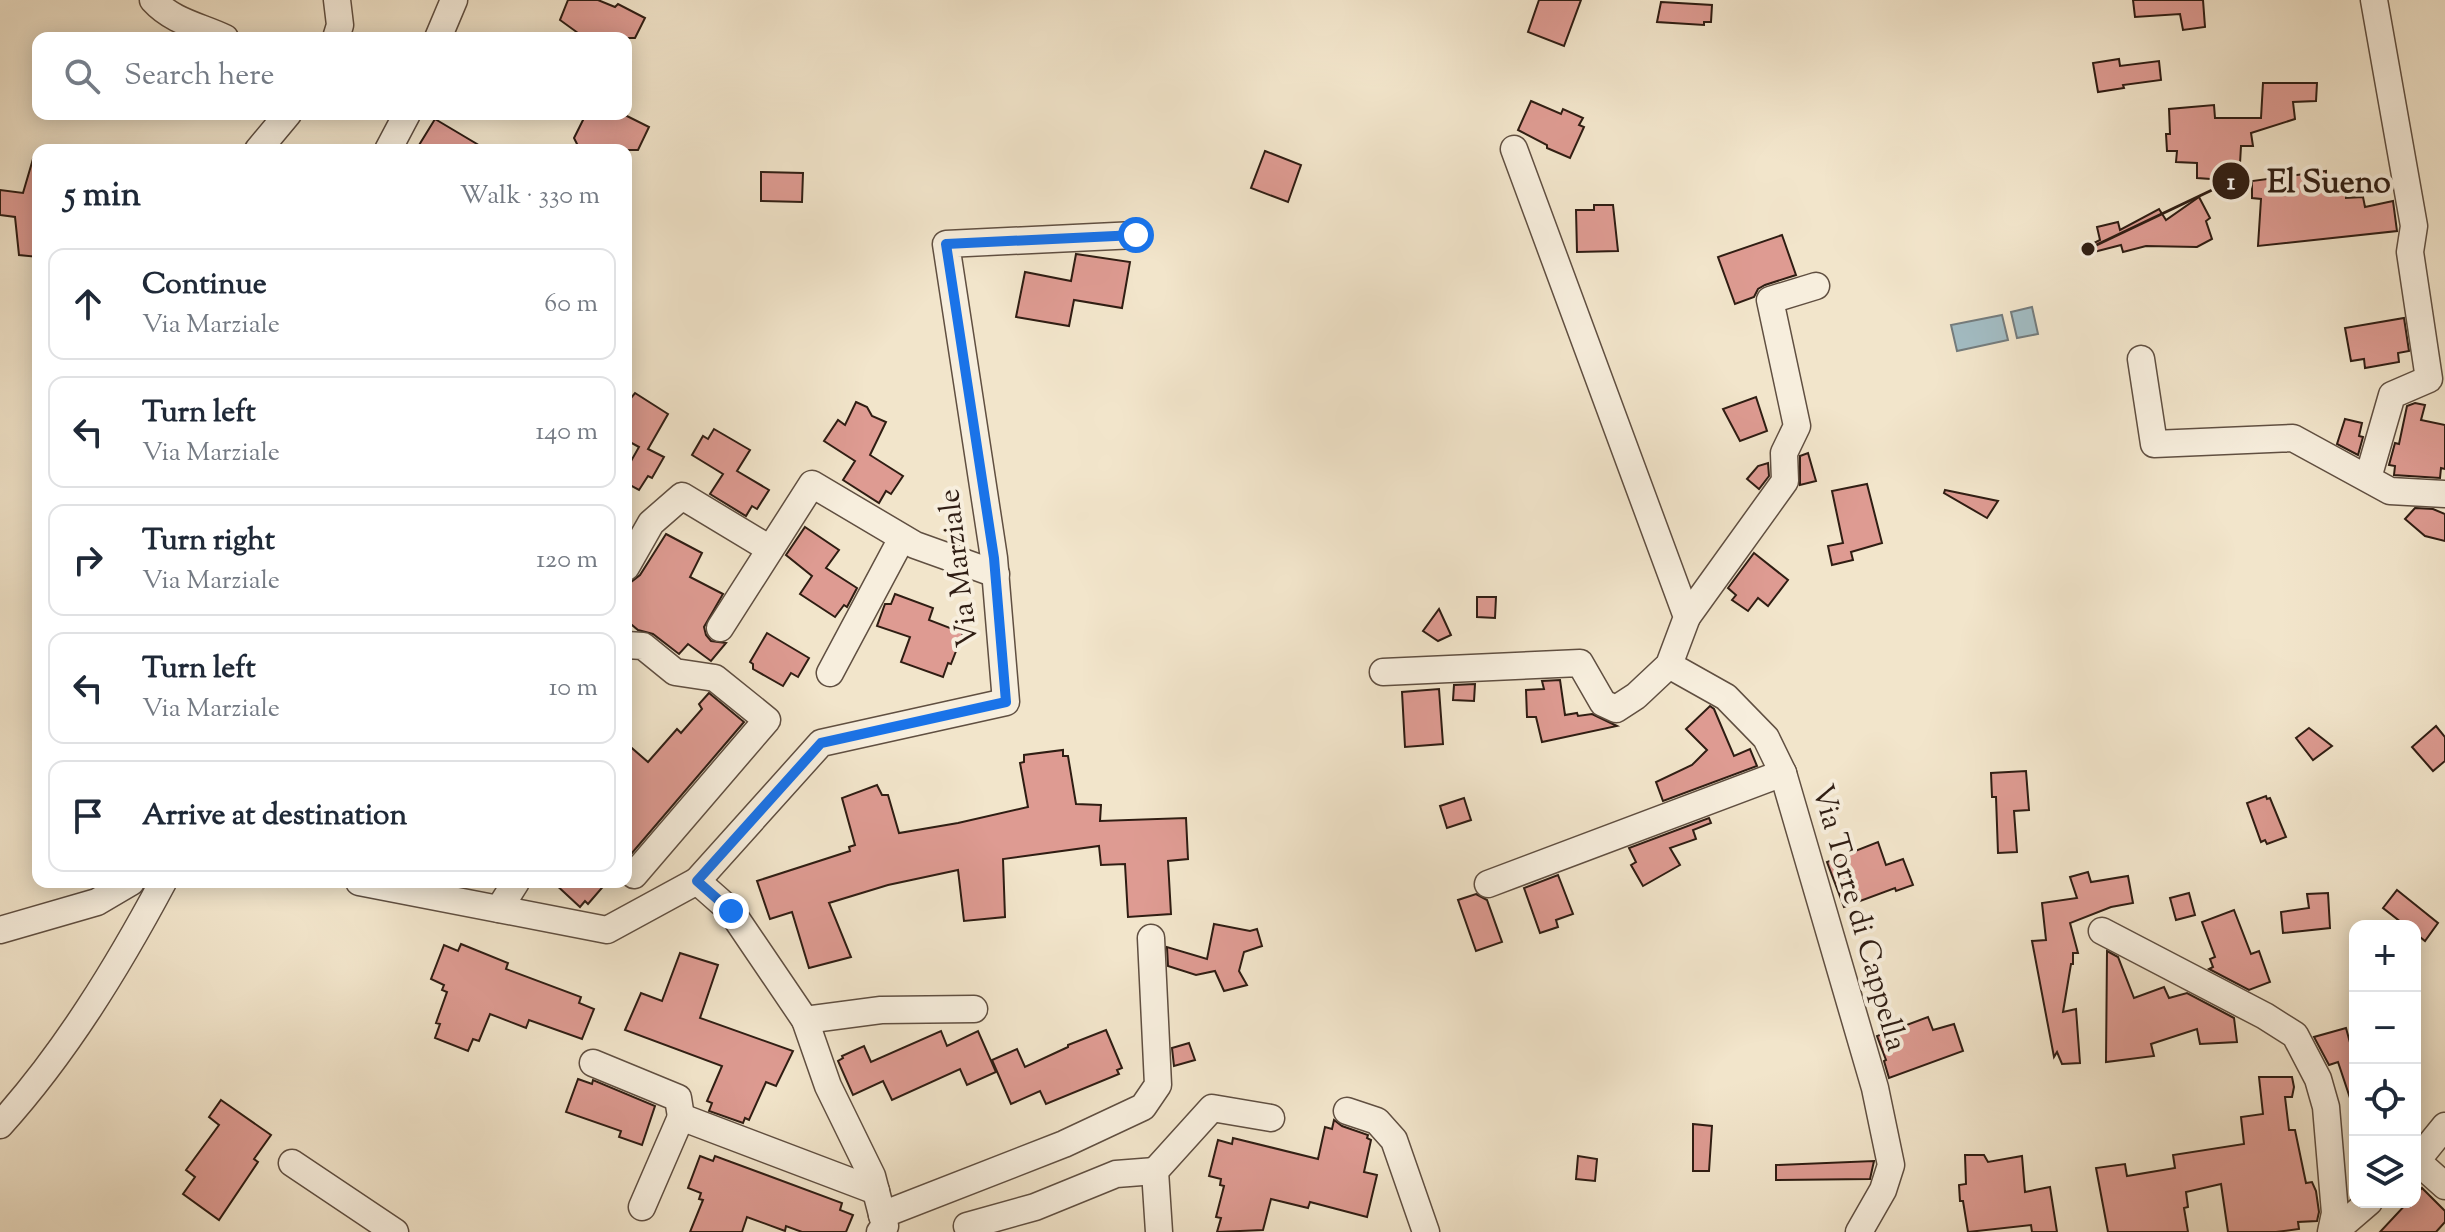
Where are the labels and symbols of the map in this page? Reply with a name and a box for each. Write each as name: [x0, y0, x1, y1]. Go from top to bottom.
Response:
callout: El Sueno: [2211, 153, 2406, 209]
text: El Sueno: [2267, 161, 2391, 207]
text: 1: [2227, 166, 2236, 200]
route start: [1118, 217, 1154, 253]
street label: Via Marziale: [929, 486, 991, 650]
street label: Via Torre di Cappella: [1799, 780, 1917, 1056]
route end: [713, 893, 749, 929]

